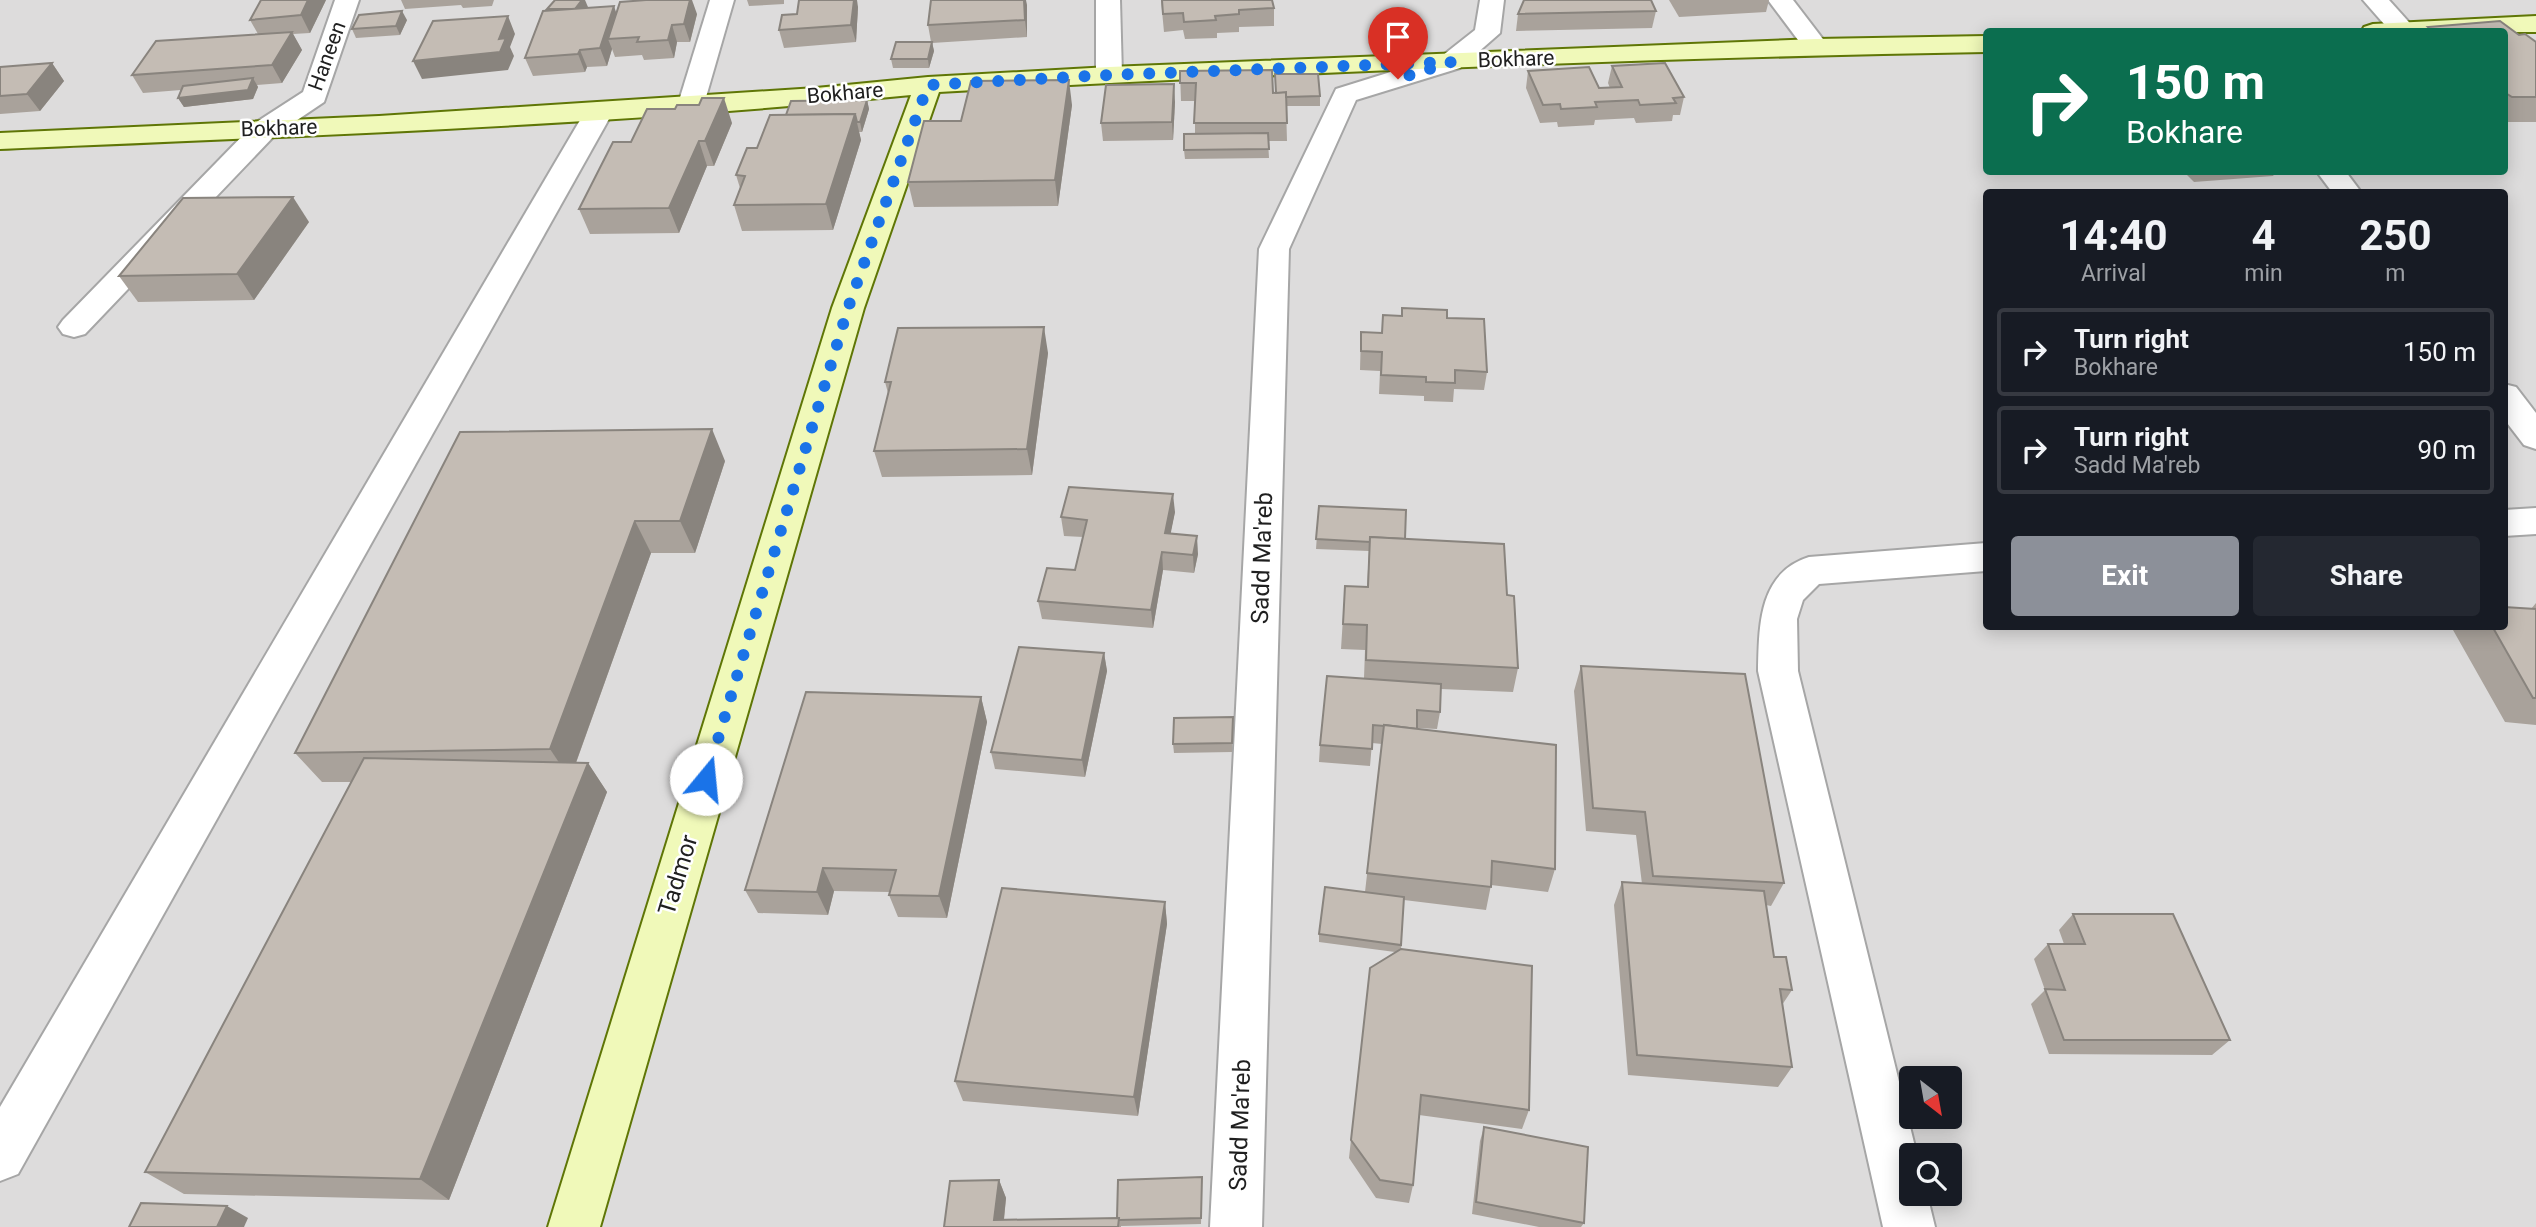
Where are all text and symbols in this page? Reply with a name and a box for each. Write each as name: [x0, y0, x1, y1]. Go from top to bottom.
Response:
pin: [1368, 7, 1428, 79]
street label: Haneen: [303, 18, 351, 94]
icon: arrive: [1379, 18, 1417, 56]
street label: Bokhare: [1477, 46, 1555, 72]
text: 150 m: [2126, 54, 2265, 111]
icon: right: [2011, 56, 2102, 147]
street label: Bokhare: [806, 78, 884, 108]
text: Bokhare: [2126, 113, 2243, 151]
street label: Bokhare: [240, 115, 318, 141]
text: 14:40: [2060, 211, 2168, 260]
text: 4: [2251, 211, 2276, 260]
text: 250: [2359, 211, 2432, 260]
text: Arrival: [2081, 260, 2146, 287]
text: min: [2244, 260, 2283, 287]
text: m: [2385, 260, 2405, 287]
text: Turn right: [2074, 324, 2189, 354]
icon: right: [2015, 333, 2053, 371]
text: 150 m: [2403, 337, 2476, 367]
text: Bokhare: [2074, 354, 2158, 381]
text: Turn right: [2074, 422, 2189, 452]
icon: right: [2015, 431, 2053, 469]
text: 90 m: [2418, 435, 2476, 465]
text: Sadd Ma'reb: [2074, 452, 2200, 479]
street label: Sadd Ma'reb: [1246, 492, 1278, 624]
button: Exit: [2011, 536, 2239, 616]
button: Share: [2253, 536, 2480, 616]
position arrow: [669, 742, 743, 816]
street label: Tadmor: [653, 831, 703, 919]
street label: Sadd Ma'reb: [1224, 1059, 1256, 1191]
north arrow: [1899, 1066, 1962, 1129]
map controls: [1899, 1066, 1962, 1206]
button: search: [1899, 1143, 1962, 1206]

